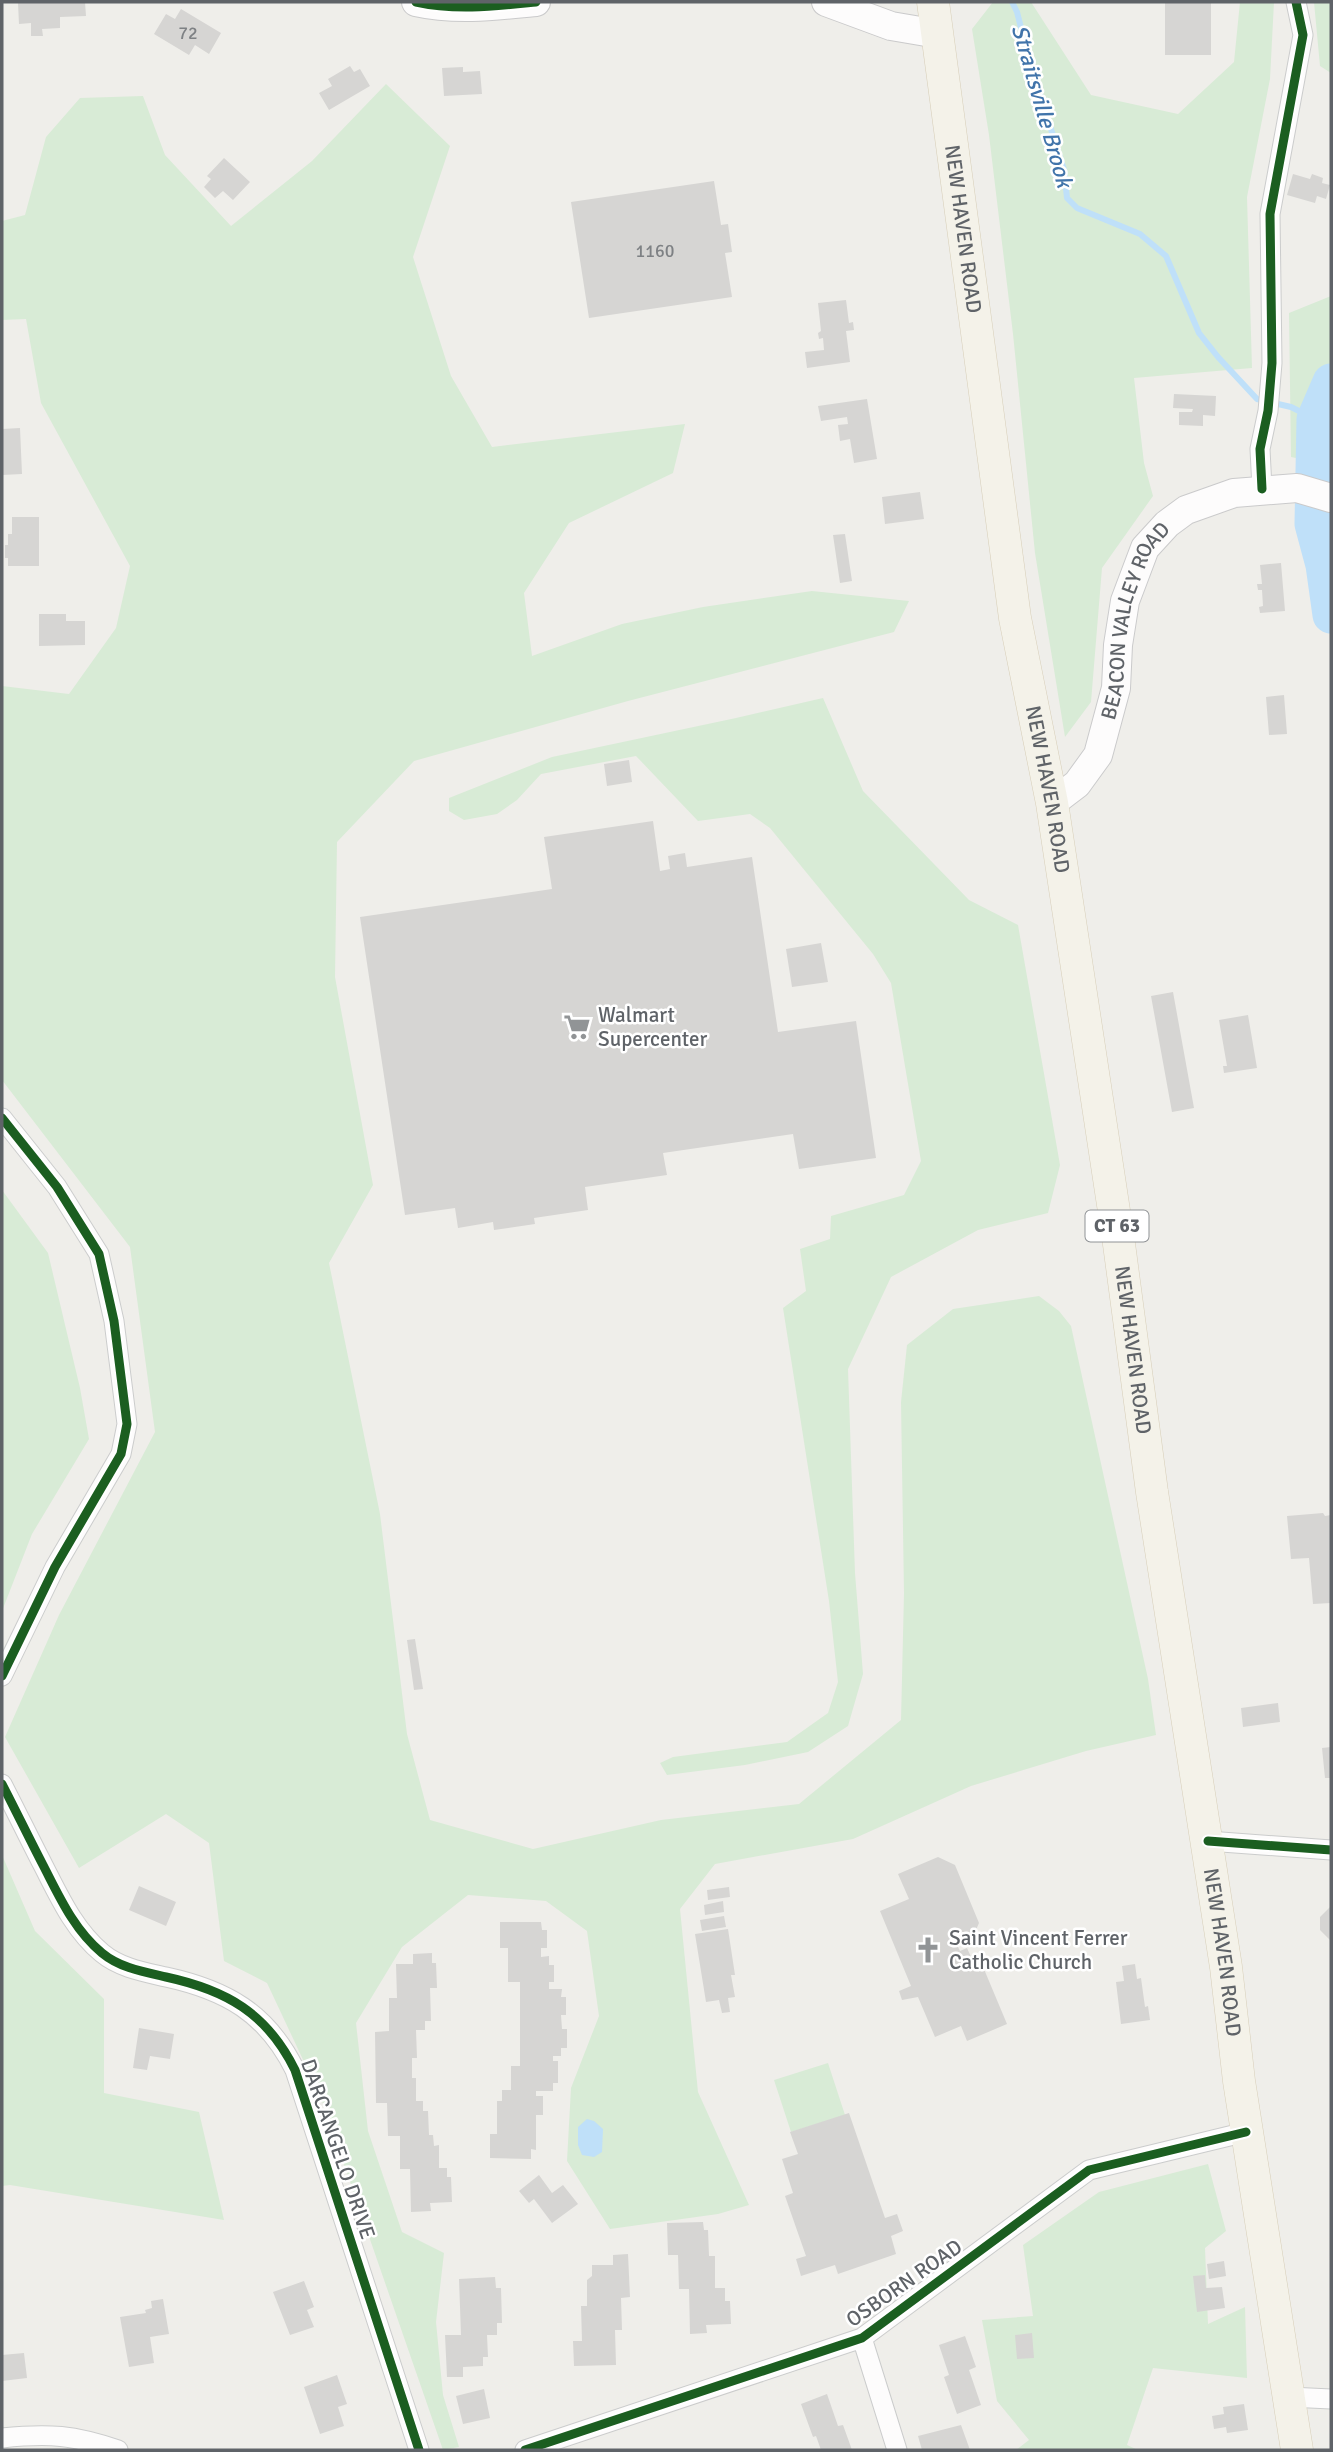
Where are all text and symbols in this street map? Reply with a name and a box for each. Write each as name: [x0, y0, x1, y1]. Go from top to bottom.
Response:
water label: Straitsville Brook: [1005, 21, 1080, 193]
house number: 72: [178, 22, 198, 44]
street label: NEW HAVEN ROAD: [939, 143, 987, 315]
house number: 1160: [636, 240, 674, 262]
street label: BEACON VALLEY ROAD: [1095, 517, 1175, 722]
street label: NEW HAVEN ROAD: [1020, 703, 1075, 875]
place label: Walmart Supercenter: [598, 1002, 708, 1052]
supermarket icon: Walmart Supercenter: [562, 1012, 592, 1042]
road number: CT 63: [1086, 1210, 1148, 1242]
street label: NEW HAVEN ROAD: [1109, 1264, 1157, 1436]
street label: NEW HAVEN ROAD: [1198, 1866, 1247, 2038]
place label: Saint Vincent Ferrer Catholic Church: [949, 1925, 1128, 1975]
church icon: Saint Vincent Ferrer Catholic Church: [913, 1935, 943, 1965]
street label: DARCANGELO DRIVE: [295, 2056, 381, 2242]
street label: OSBORN ROAD: [841, 2233, 967, 2333]

